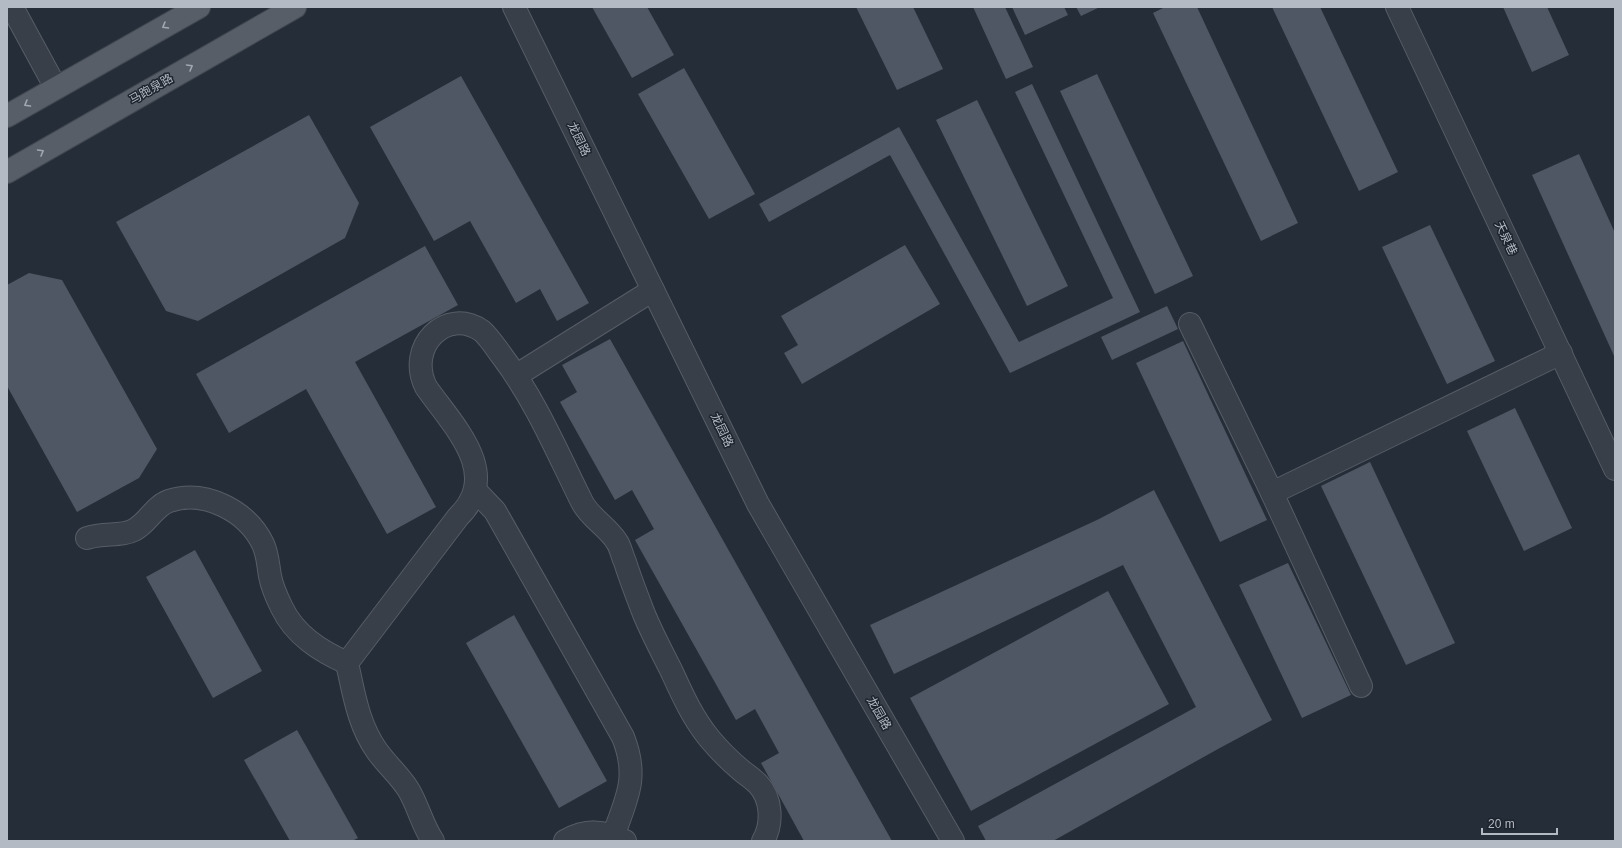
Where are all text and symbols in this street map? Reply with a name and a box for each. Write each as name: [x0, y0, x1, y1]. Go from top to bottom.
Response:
one-way arrow: [162, 22, 169, 29]
one-way arrow: [186, 64, 193, 71]
street label: 马跑泉路: [127, 71, 175, 107]
one-way arrow: [24, 99, 31, 107]
street label: 龙园路: [565, 120, 593, 158]
one-way arrow: [37, 150, 44, 157]
street label: 天泉巷: [1492, 219, 1520, 257]
street label: 龙园路: [708, 411, 736, 449]
street label: 龙园路: [864, 694, 894, 732]
scale bar: [1482, 810, 1557, 836]
text: 20 m: [1488, 817, 1515, 831]

